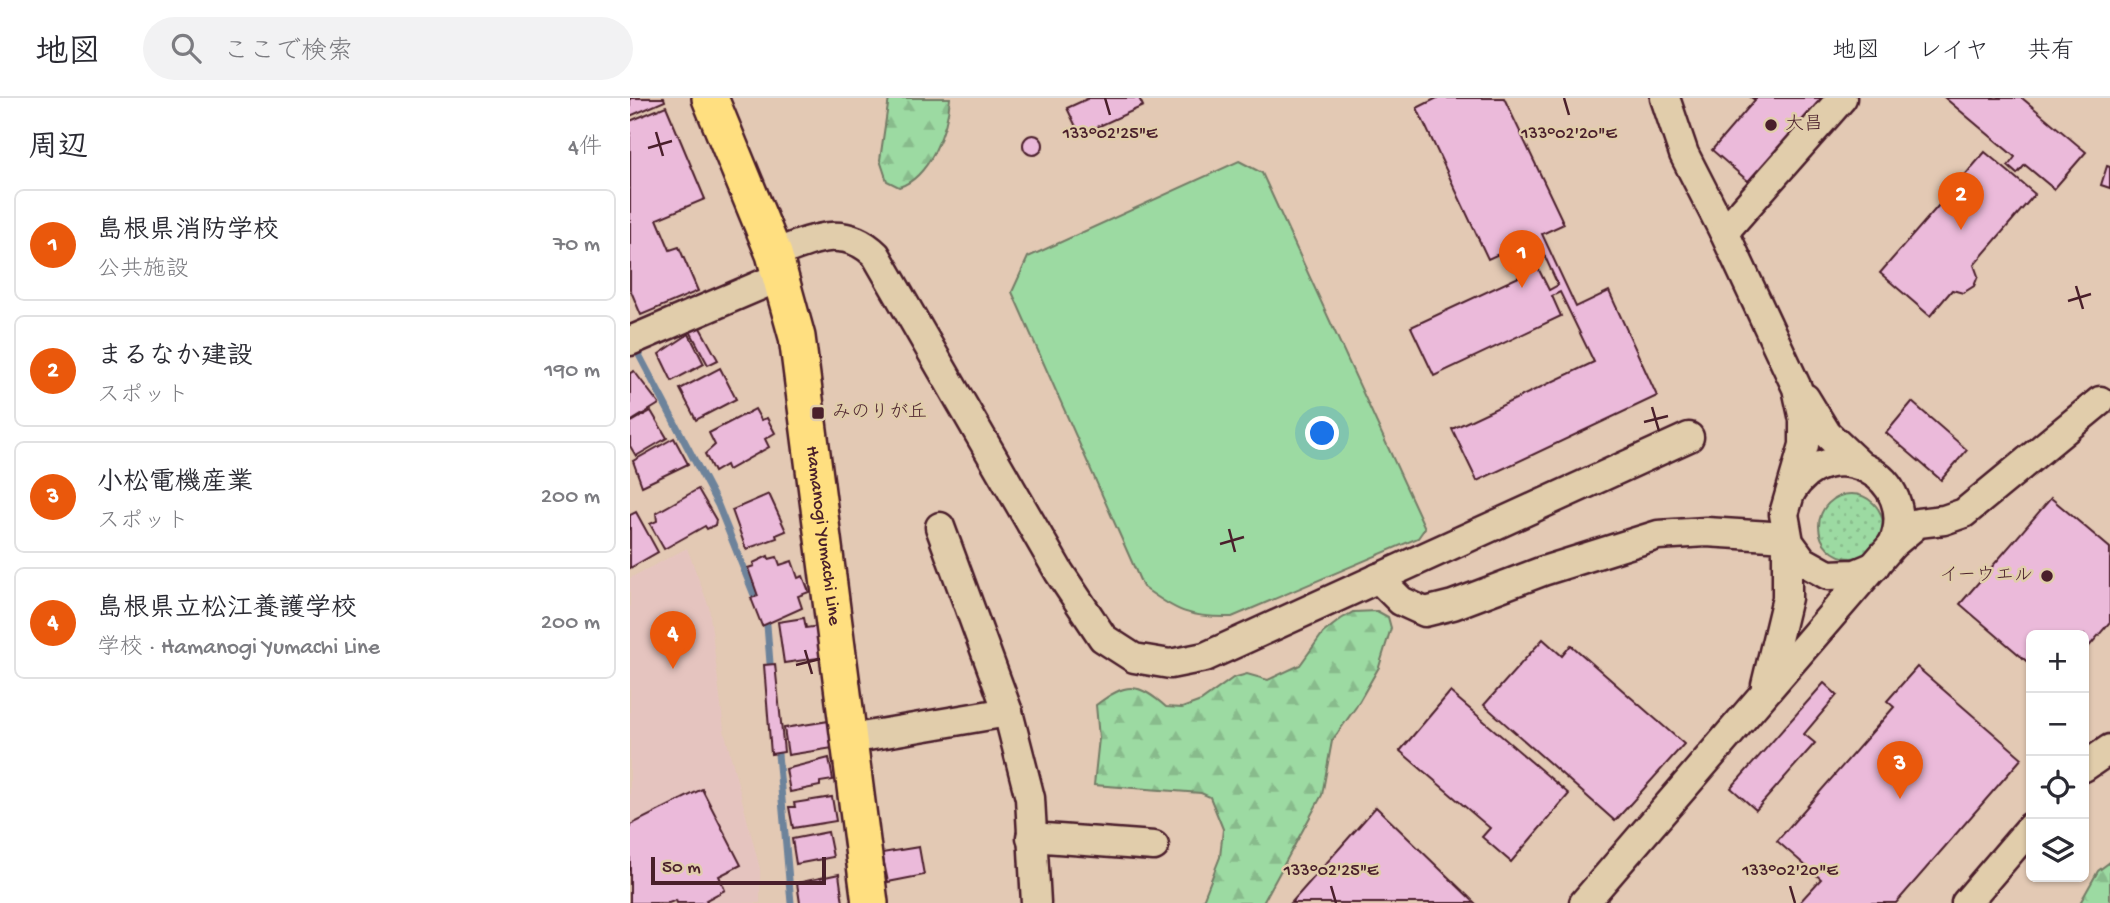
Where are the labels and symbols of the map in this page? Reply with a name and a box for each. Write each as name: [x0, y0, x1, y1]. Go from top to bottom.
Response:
place label: 大昌: [1785, 114, 1823, 137]
marker: 大昌: [1763, 117, 1779, 133]
text: 133°02'25"E: [1062, 124, 1158, 145]
text: 133°02'20"E: [1520, 124, 1617, 145]
pin: 2: [1938, 172, 1984, 230]
pin: 1: [1499, 230, 1545, 288]
place label: みのりが丘: [832, 402, 927, 425]
marker: みのりが丘: [810, 405, 826, 421]
your location: [1305, 416, 1339, 450]
street label: Hamanogi Yumachi Line: [800, 444, 846, 627]
place label: イーウエル: [1940, 565, 2033, 588]
marker: イーウエル: [2039, 568, 2055, 584]
pin: 4: [650, 611, 696, 669]
pin: 3: [1877, 741, 1923, 799]
scale bar: [651, 854, 826, 886]
text: 133°02'25"E: [1283, 861, 1379, 882]
text: 133°02'20"E: [1741, 861, 1838, 882]

